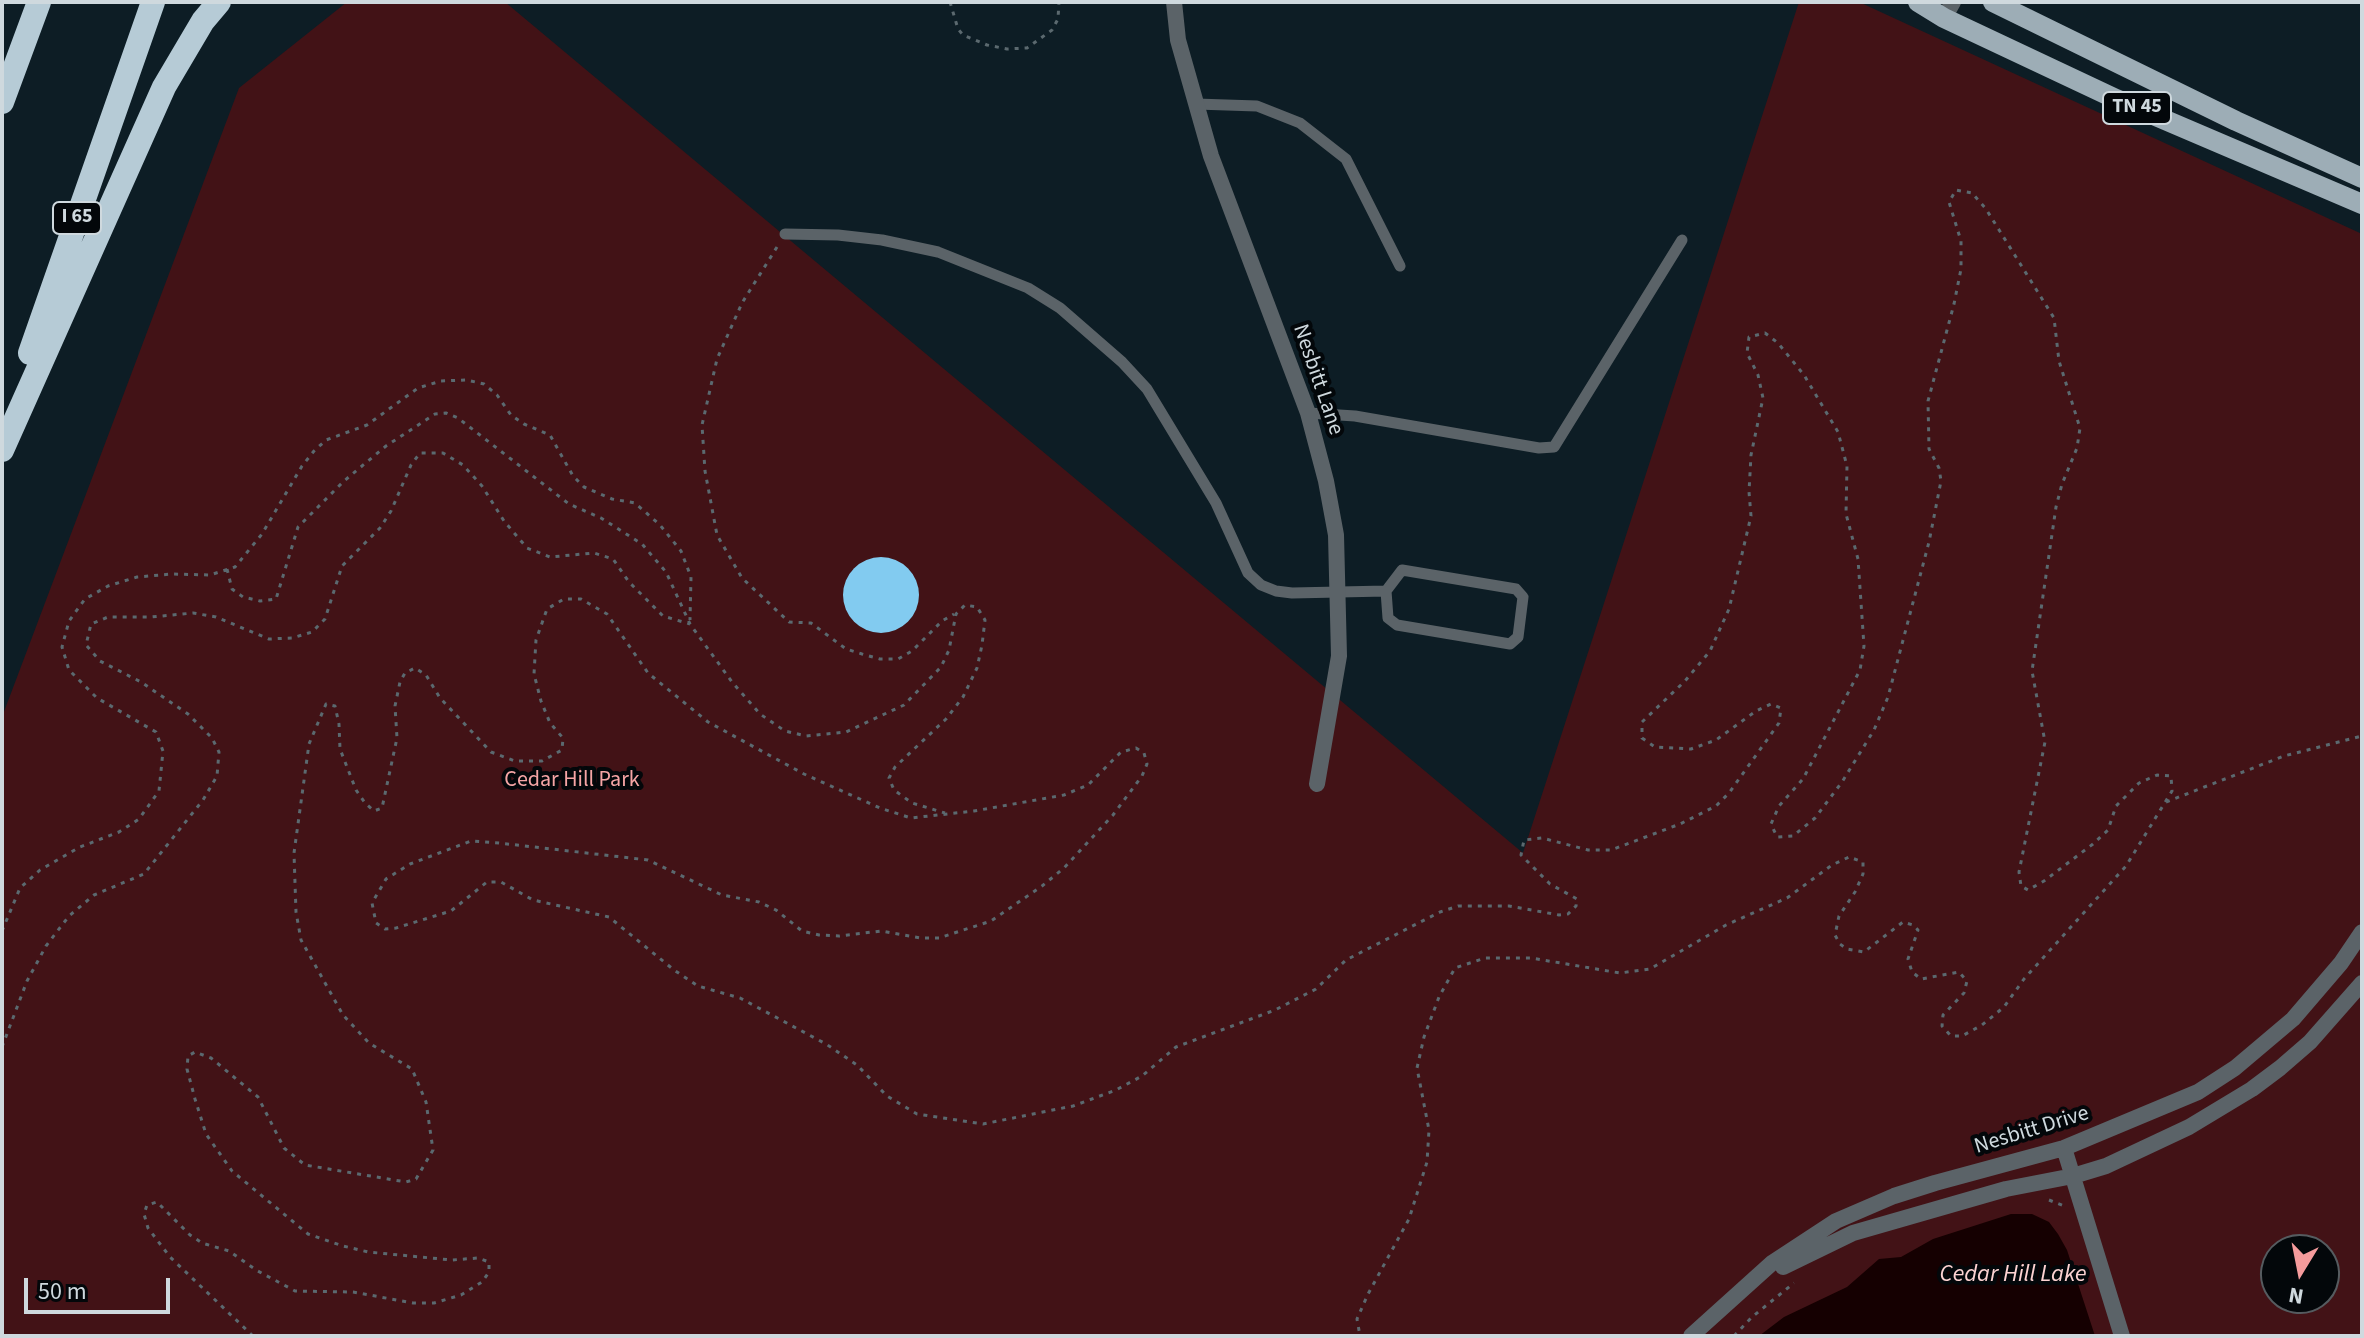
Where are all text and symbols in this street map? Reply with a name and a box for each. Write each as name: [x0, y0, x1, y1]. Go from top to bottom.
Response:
road number: TN 45: [2103, 92, 2171, 124]
road number: I 65: [53, 202, 101, 234]
street label: Nesbitt Lane: [1286, 321, 1348, 439]
park label: Cedar Hill Park: [504, 768, 640, 794]
street label: Nesbitt Drive: [1972, 1101, 2092, 1161]
north arrow: [2260, 1234, 2340, 1314]
scale bar: [28, 1262, 174, 1312]
water label: Cedar Hill Lake: [1940, 1262, 2086, 1290]
text: 50 m: [38, 1274, 87, 1309]
text: N: [2286, 1279, 2306, 1313]

